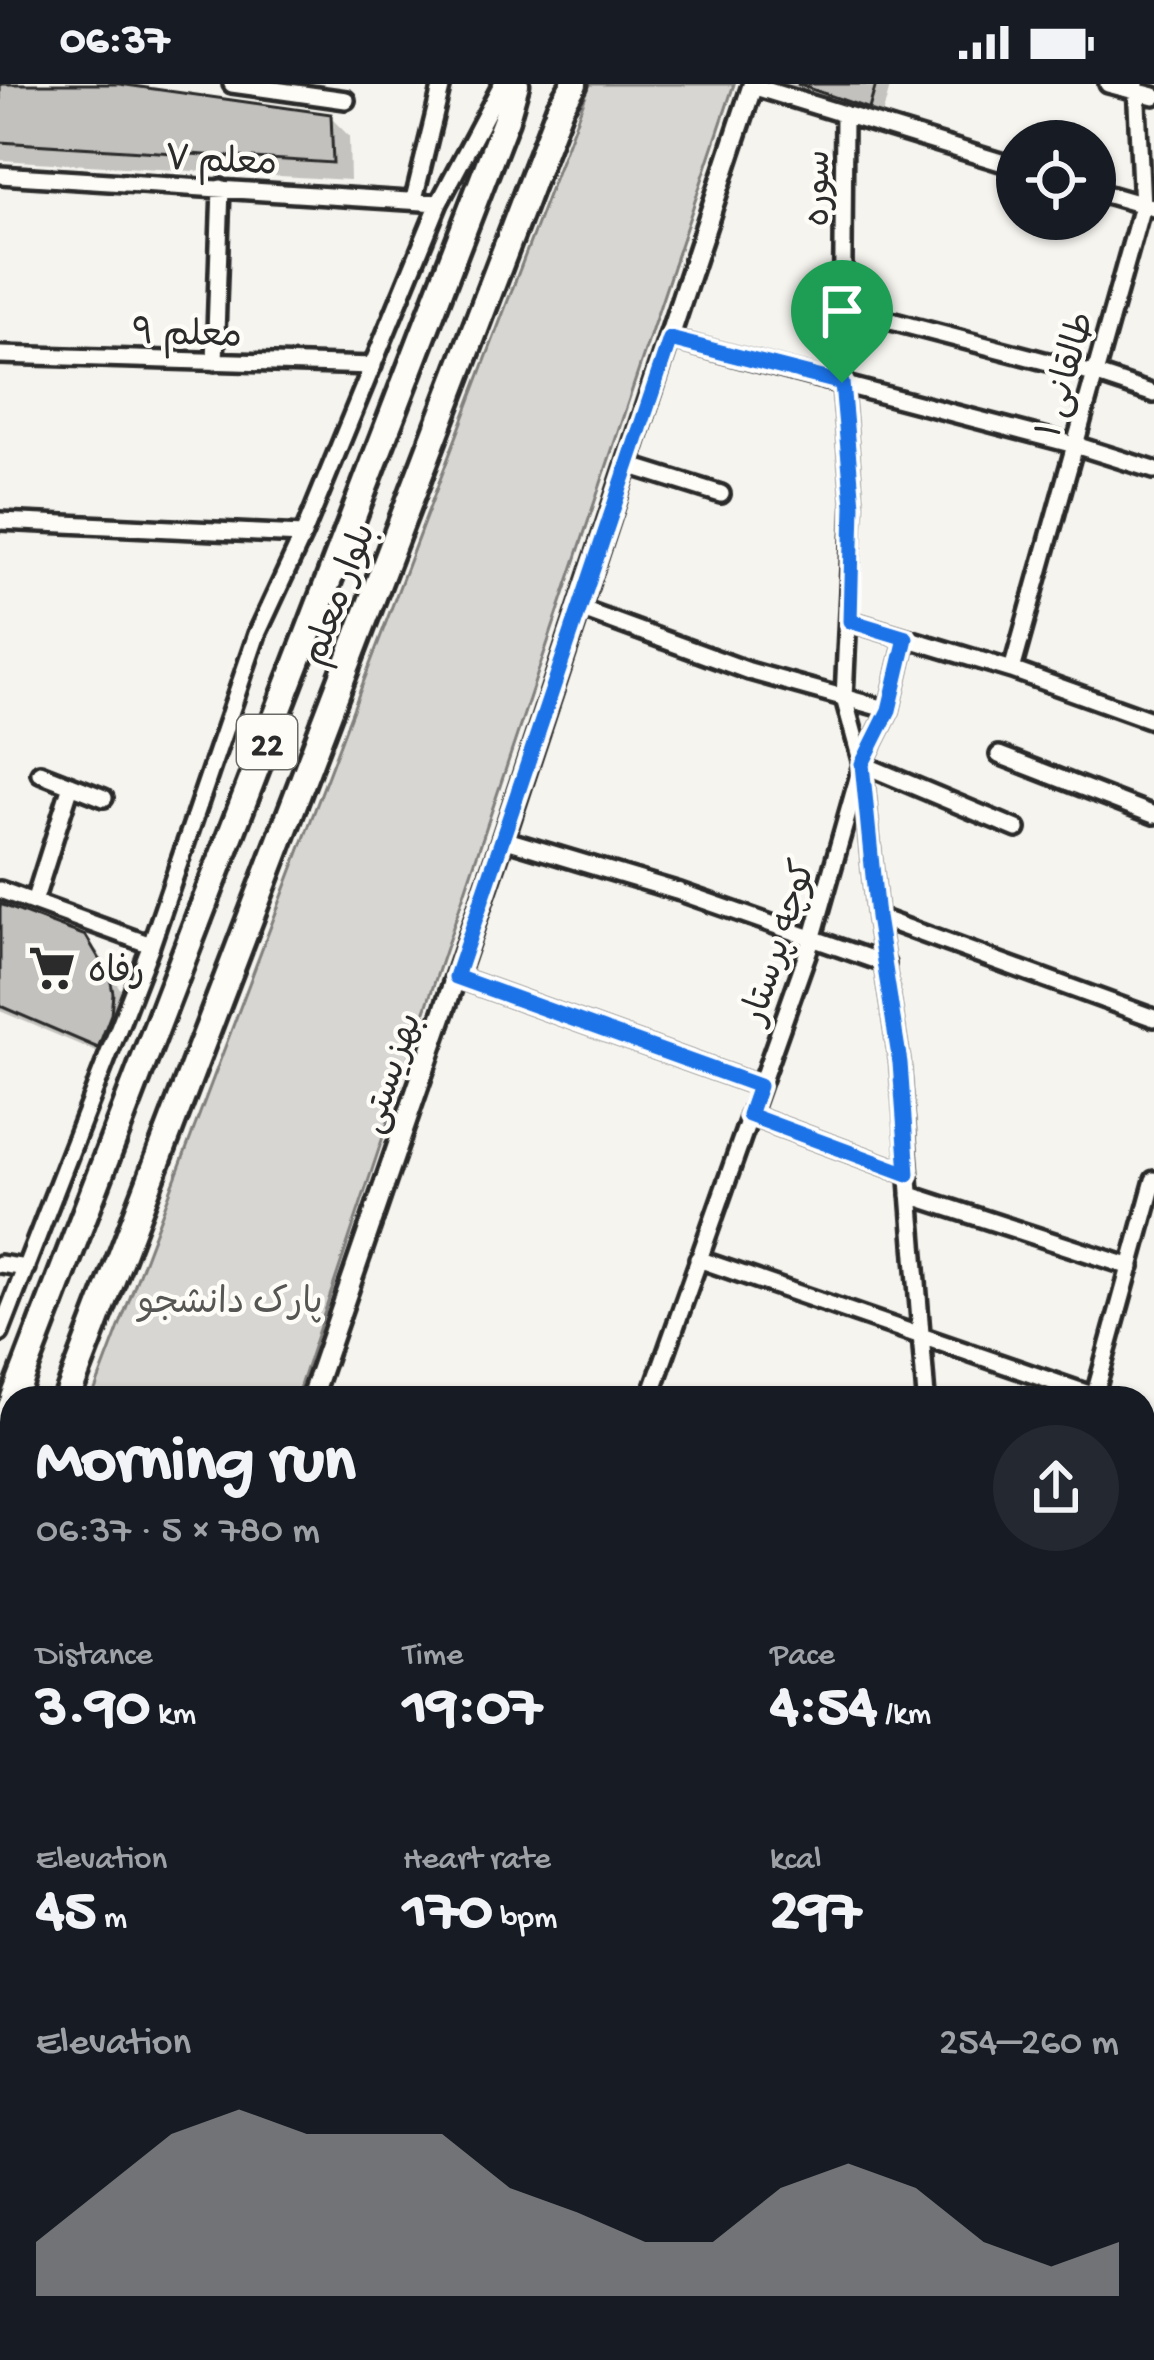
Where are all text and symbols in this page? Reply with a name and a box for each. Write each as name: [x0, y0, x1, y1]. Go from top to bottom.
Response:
text: 06:37: [60, 16, 169, 69]
map controls: [996, 120, 1116, 240]
button: locate: [996, 120, 1116, 240]
street label: معلم ۷: [163, 140, 278, 189]
street label: سوره: [800, 150, 843, 226]
pin: [791, 260, 893, 383]
icon: arrive: [809, 278, 875, 344]
street label: طالقانی ۱: [1031, 308, 1108, 444]
street label: معلم ۹: [131, 314, 243, 361]
street label: بلوار معلم: [295, 518, 389, 672]
road number: 22: [237, 715, 297, 769]
street label: کوچه پرستار: [735, 856, 829, 1033]
supermarket icon: رفاه: [27, 943, 77, 993]
place label: رفاه: [88, 953, 145, 996]
street label: بهزیستی: [354, 1008, 435, 1140]
park label: پارک دانشجو: [135, 1284, 323, 1327]
button: share: [993, 1425, 1119, 1551]
text: Morning run: [36, 1426, 355, 1504]
text: 06:37 · 5 × 780 m: [36, 1510, 320, 1556]
text: Distance: [36, 1638, 153, 1676]
text: Time: [403, 1638, 463, 1676]
text: Pace: [770, 1638, 835, 1676]
text: 3.90: [36, 1676, 150, 1746]
text: 19:07: [403, 1676, 541, 1746]
text: 4:54: [770, 1676, 877, 1746]
text: km: [150, 1697, 196, 1735]
text: /km: [877, 1697, 931, 1735]
text: Elevation: [36, 1842, 167, 1880]
text: Heart rate: [403, 1842, 551, 1880]
text: kcal: [770, 1842, 822, 1880]
text: 45: [36, 1880, 96, 1950]
text: 170: [403, 1880, 493, 1950]
text: 297: [770, 1880, 861, 1950]
text: m: [96, 1901, 127, 1939]
text: bpm: [493, 1901, 557, 1939]
text: Elevation: [36, 2022, 191, 2068]
text: 254–260 m: [939, 2022, 1119, 2068]

